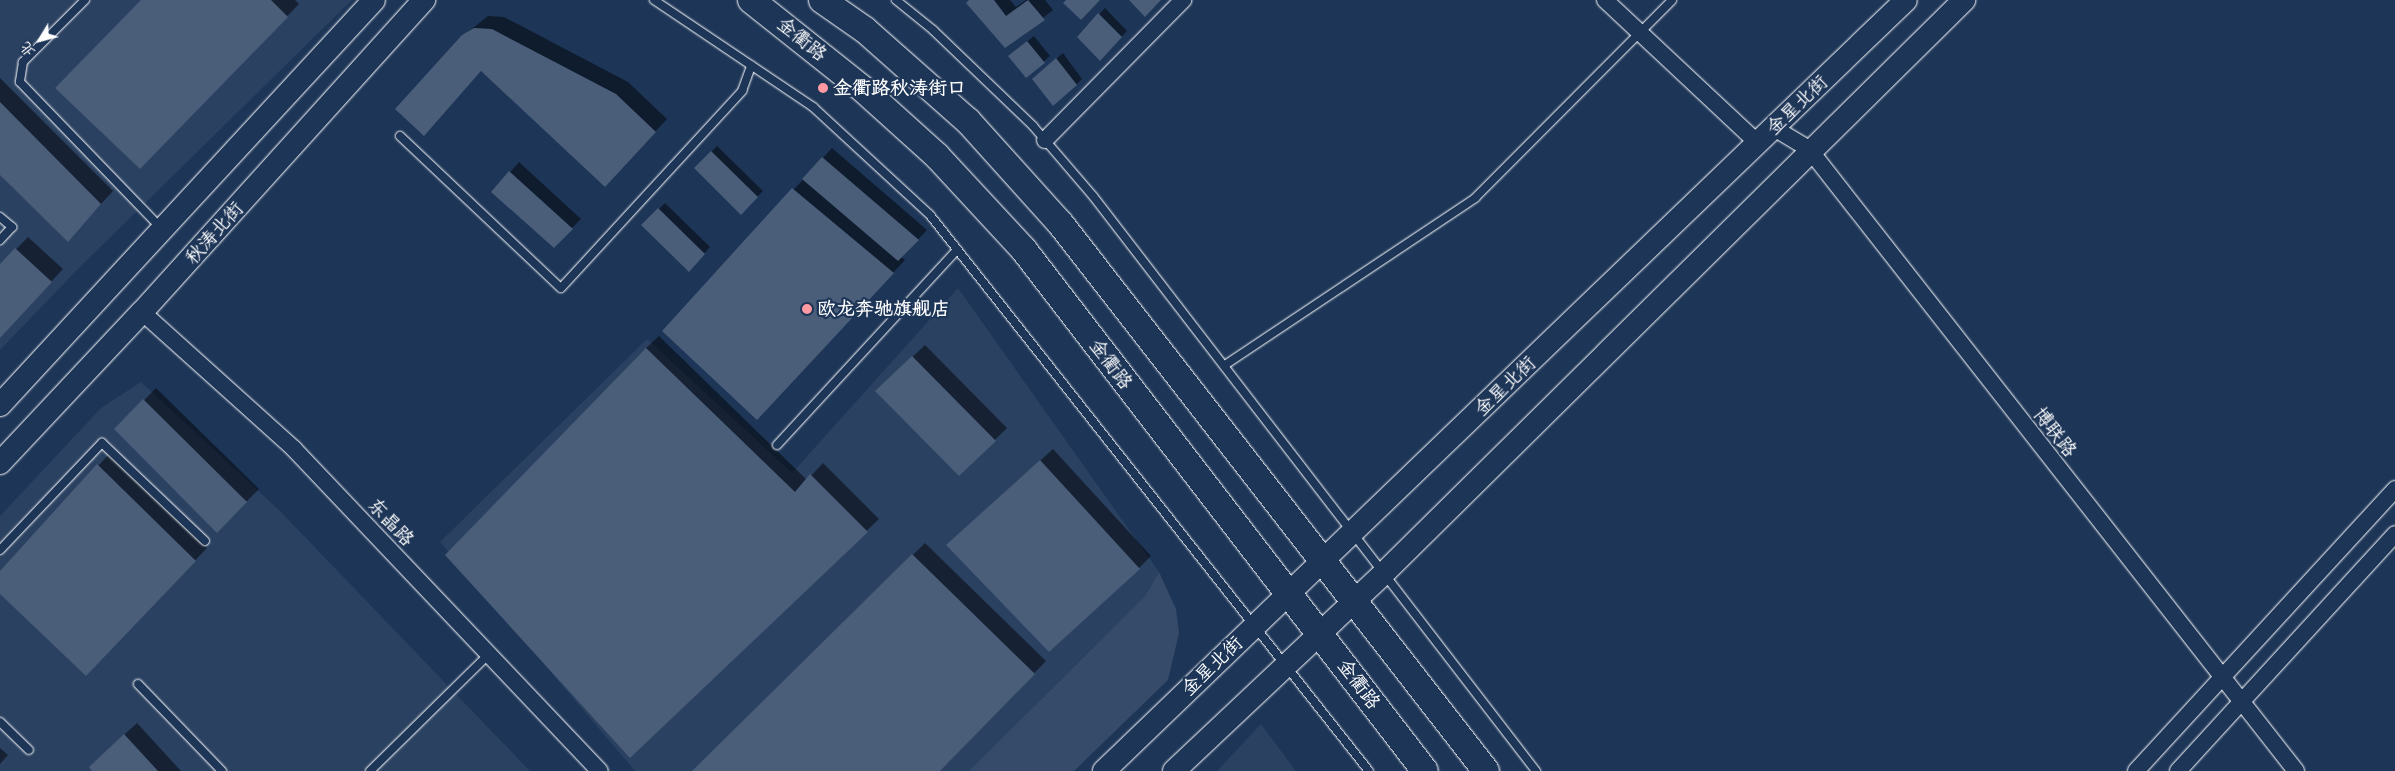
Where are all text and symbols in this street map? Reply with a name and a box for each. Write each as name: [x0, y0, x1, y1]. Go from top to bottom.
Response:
street label: 金衢路: [773, 12, 831, 66]
north arrow: [15, 15, 65, 65]
text: 北: [13, 36, 42, 62]
street label: 金星北街: [1762, 70, 1832, 140]
place label: 金衢路秋涛街口: [833, 77, 966, 99]
marker: 金衢路秋涛街口: [817, 82, 829, 94]
street label: 秋涛北街: [180, 197, 248, 269]
place label: 欧龙奔驰旗舰店: [817, 298, 950, 320]
marker: 欧龙奔驰旗舰店: [801, 303, 813, 315]
street label: 金衢路: [1085, 334, 1137, 394]
street label: 金星北街: [1470, 351, 1540, 421]
street label: 博联路: [2028, 403, 2082, 461]
street label: 东晶路: [363, 493, 419, 551]
street label: 金星北街: [1177, 631, 1247, 701]
street label: 金衢路: [1333, 654, 1385, 714]

